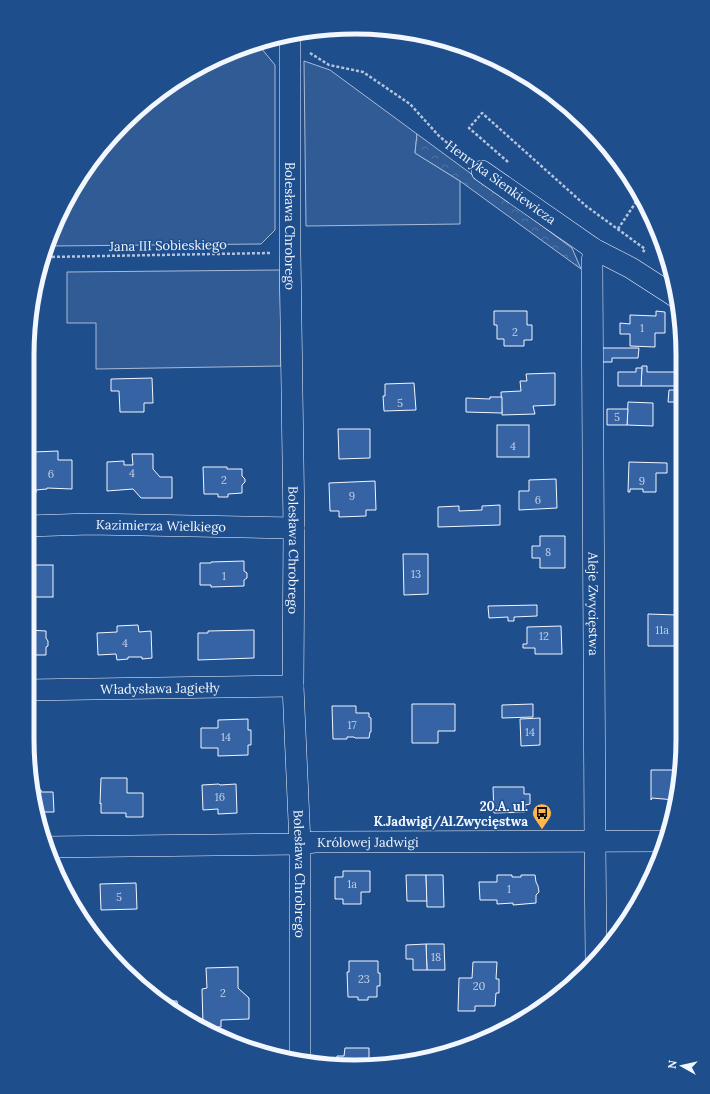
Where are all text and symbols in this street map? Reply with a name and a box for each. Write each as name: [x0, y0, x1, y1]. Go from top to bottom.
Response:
street label: Henryka Sienkiewicza: [442, 137, 559, 228]
street label: Bolesława Chrobrego: [281, 162, 299, 291]
street label: Jana III Sobieskiego: [108, 236, 227, 255]
house number: 1: [640, 321, 644, 335]
house number: 2: [512, 325, 518, 339]
house number: 5: [397, 396, 403, 410]
house number: 5: [614, 410, 620, 424]
house number: 4: [510, 439, 516, 453]
house number: 4: [129, 466, 135, 480]
house number: 6: [48, 467, 54, 481]
house number: 2: [221, 473, 227, 487]
house number: 9: [639, 474, 645, 488]
street label: Bolesława Chrobrego: [284, 486, 302, 614]
house number: 9: [349, 489, 355, 503]
house number: 6: [535, 493, 541, 507]
street label: Kazimierza Wielkiego: [96, 516, 227, 536]
house number: 8: [545, 545, 551, 559]
street label: Aleje Zwycięstwa: [584, 551, 602, 656]
house number: 13: [411, 567, 421, 581]
house number: 1: [222, 569, 226, 583]
house number: 11a: [655, 623, 669, 637]
house number: 12: [539, 629, 549, 643]
house number: 4: [122, 636, 128, 650]
street label: Władysława Jagiełły: [100, 679, 220, 698]
house number: 17: [347, 718, 357, 732]
house number: 14: [525, 725, 535, 739]
house number: 14: [221, 730, 231, 744]
house number: 16: [215, 790, 225, 804]
place label: 20.A. ul. K.Jadwigi/Al.Zwycięstwa: [374, 798, 528, 830]
bus stop icon: 20.A. ul. K.Jadwigi/Al.Zwycięstwa: [531, 802, 553, 830]
street label: Bolesława Chrobrego: [289, 809, 308, 938]
street label: Królowej Jadwigi: [317, 834, 419, 851]
house number: 1a: [347, 877, 357, 891]
house number: 1: [507, 882, 511, 896]
house number: 5: [116, 890, 122, 904]
house number: 18: [431, 950, 441, 964]
house number: 23: [358, 972, 370, 986]
house number: 20: [473, 979, 486, 993]
house number: 2: [220, 986, 226, 1000]
north arrow: [662, 1046, 702, 1086]
text: N: [665, 1059, 680, 1070]

